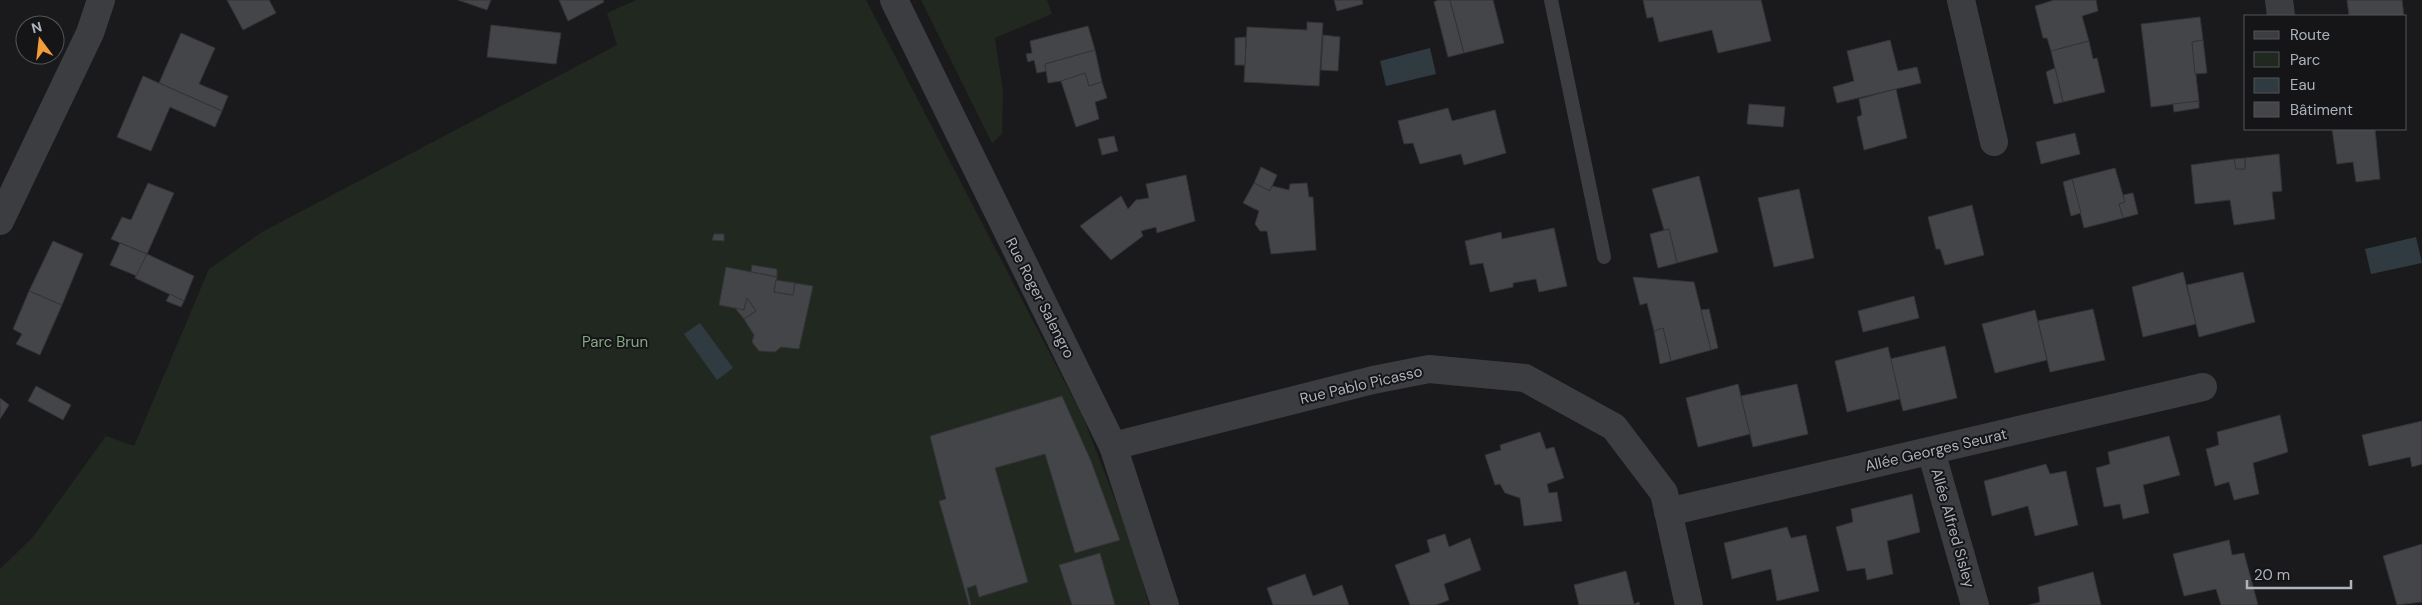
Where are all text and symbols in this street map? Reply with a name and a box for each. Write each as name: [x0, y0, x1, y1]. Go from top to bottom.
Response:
north arrow: [15, 15, 65, 65]
legend: [2244, 15, 2407, 130]
text: N: [29, 17, 44, 37]
text: Route: [2290, 25, 2330, 45]
text: Parc: [2290, 50, 2320, 70]
text: Eau: [2290, 75, 2315, 95]
text: Bâtiment: [2290, 100, 2353, 120]
street label: Rue Roger Salengro: [1001, 234, 1079, 362]
park label: Parc Brun: [582, 332, 648, 352]
street label: Rue Pablo Picasso: [1298, 361, 1424, 409]
street label: Allée Georges Seurat: [1863, 424, 2009, 476]
street label: Allée Alfred Sisley: [1926, 466, 1980, 591]
scale bar: [2247, 558, 2351, 590]
text: 20 m: [2254, 565, 2290, 585]

